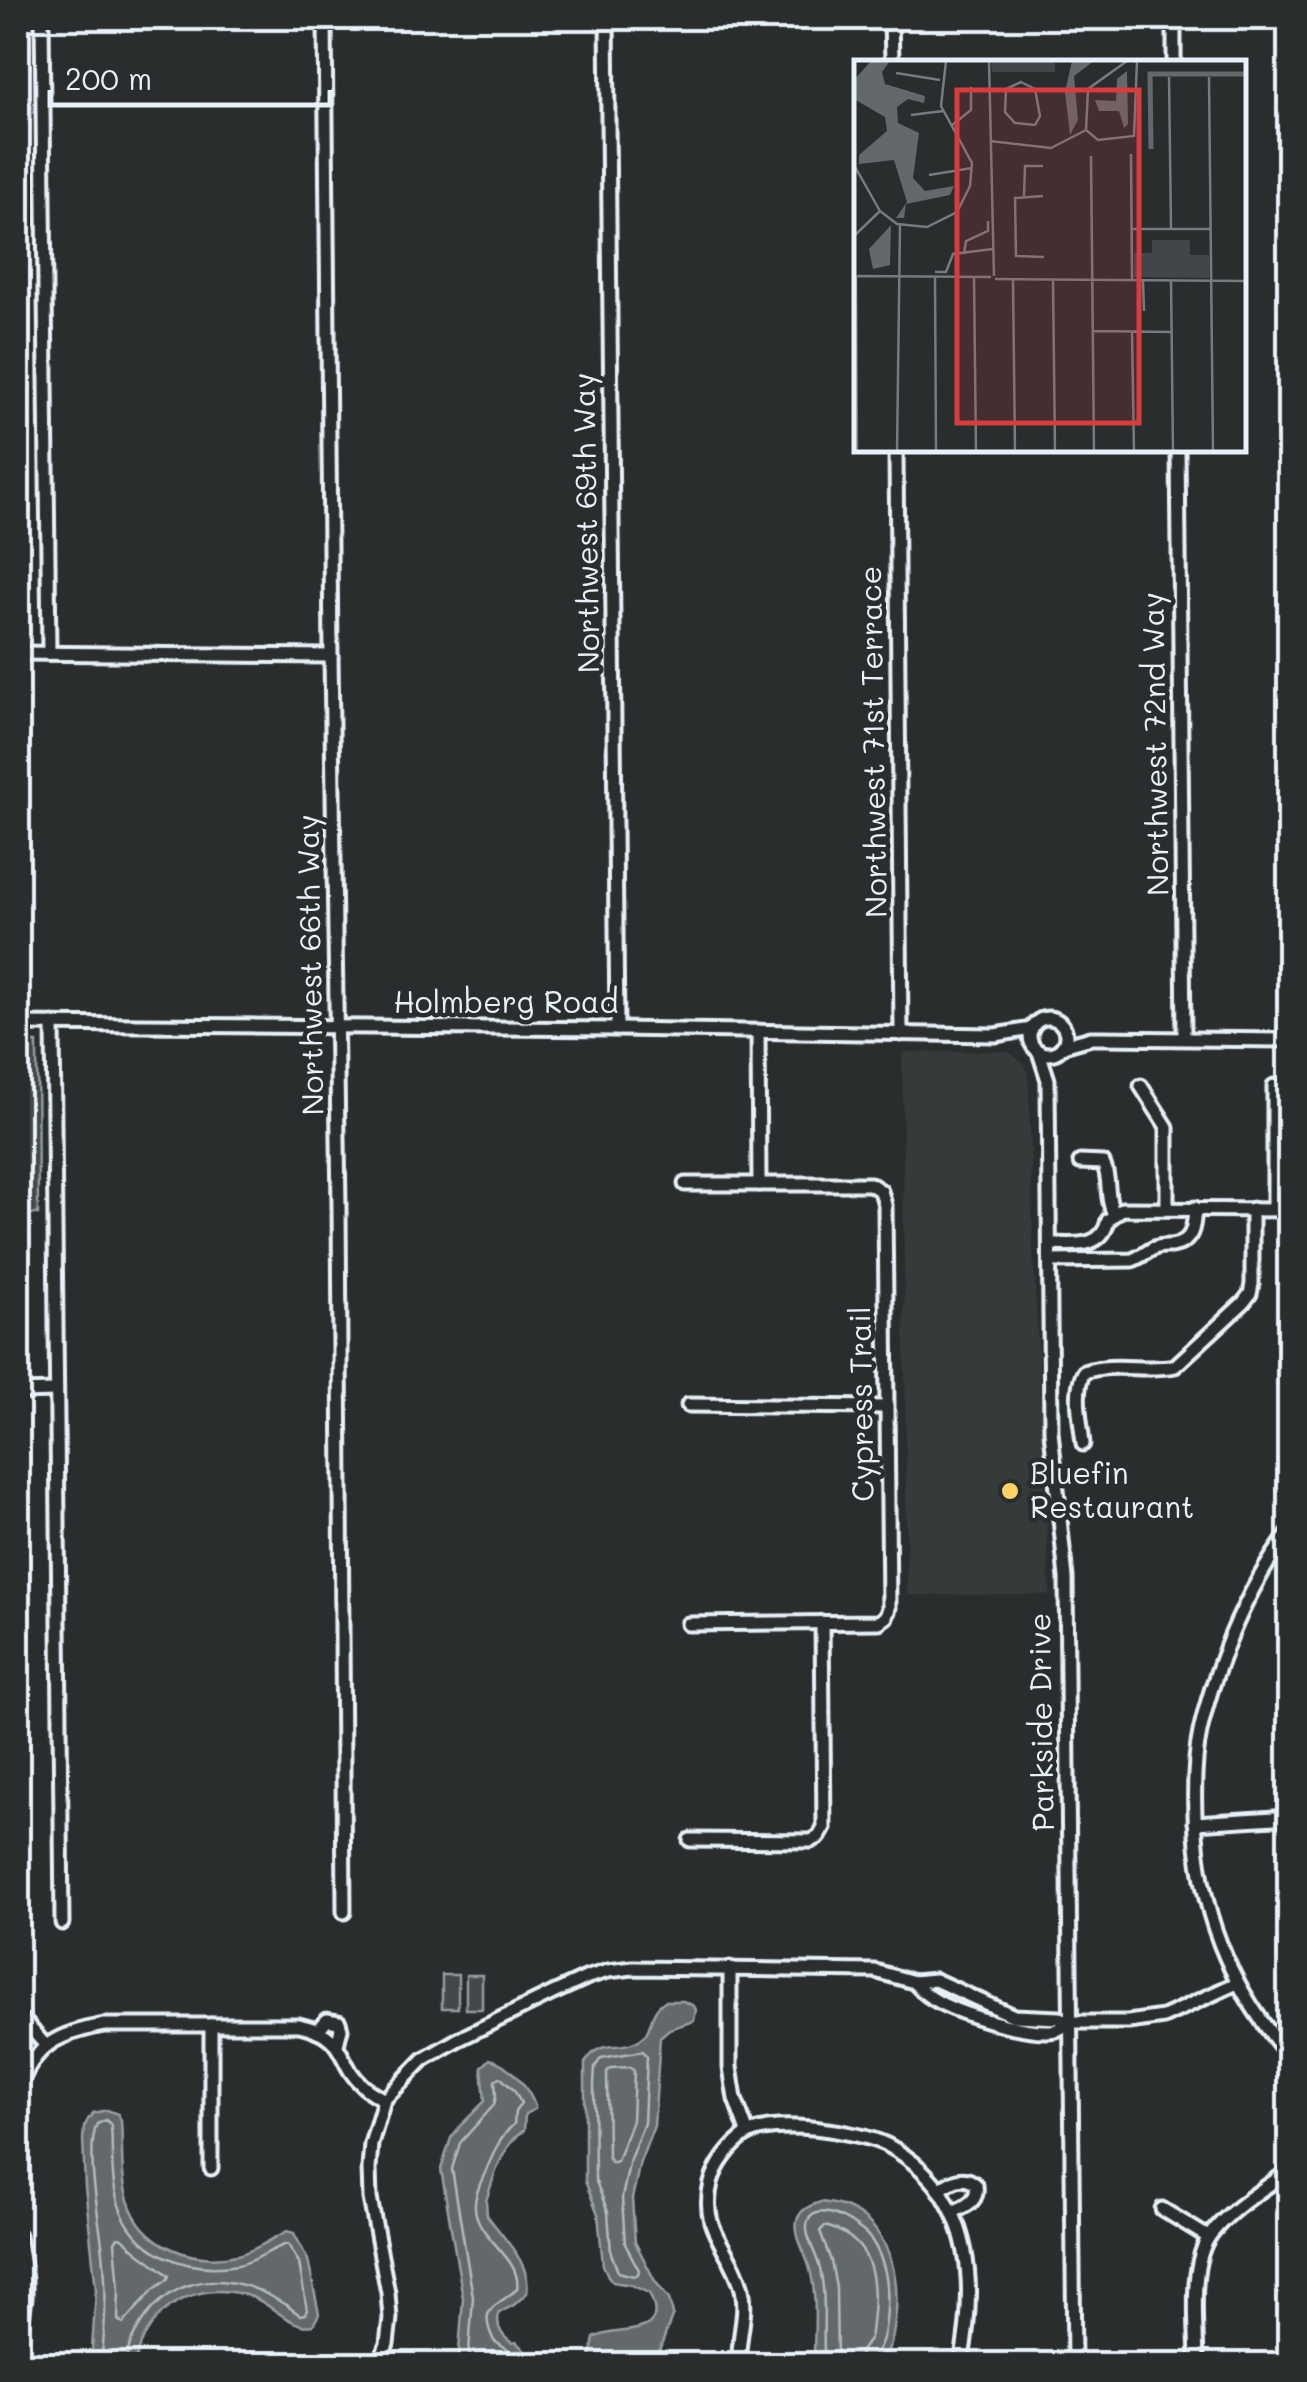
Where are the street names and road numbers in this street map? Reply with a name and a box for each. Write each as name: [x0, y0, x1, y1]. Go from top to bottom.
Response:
street label: Northwest 69th Way: [562, 372, 608, 674]
street label: Northwest 71st Terrace: [849, 566, 895, 918]
street label: Northwest 72nd Way: [1131, 592, 1177, 896]
street label: Northwest 66th Way: [286, 814, 332, 1116]
street label: Holmberg Road: [393, 981, 619, 1021]
street label: Cypress Trail: [838, 1306, 882, 1502]
street label: Parkside Drive: [1018, 1613, 1062, 1831]

